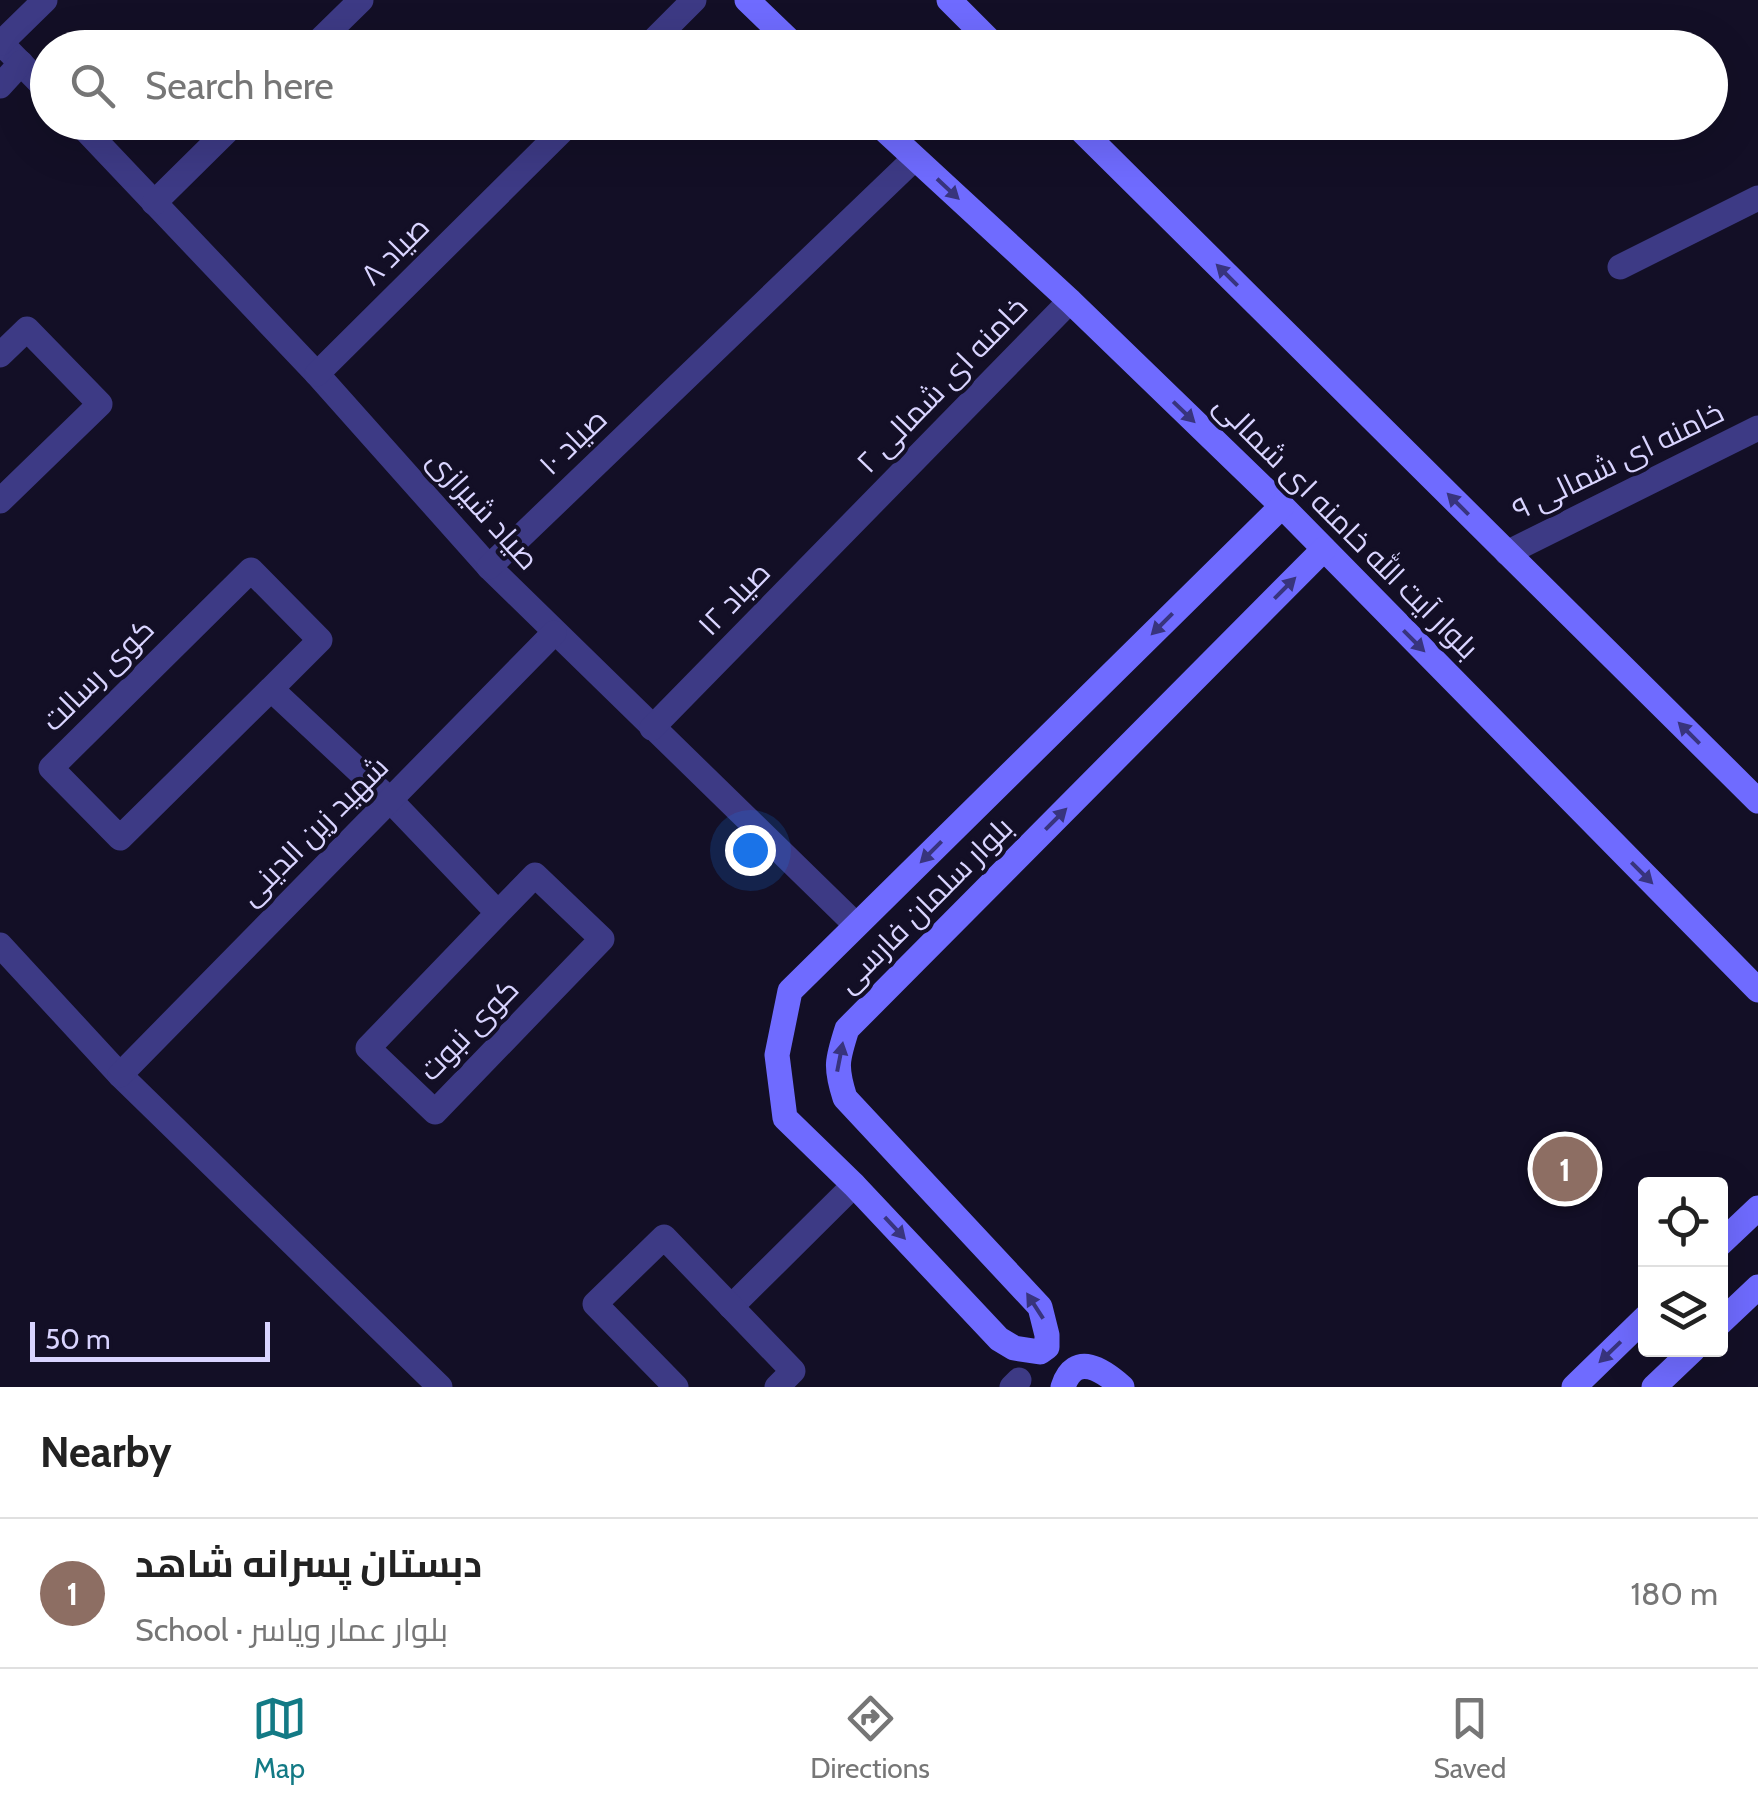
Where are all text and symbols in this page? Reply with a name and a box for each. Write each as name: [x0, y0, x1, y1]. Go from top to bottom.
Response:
search box: [30, 30, 1728, 140]
icon: search: [65, 58, 120, 113]
text: Search here: [145, 62, 334, 109]
one-way arrow: [935, 177, 959, 200]
street label: صیاد ۸: [352, 208, 437, 293]
one-way arrow: [1215, 264, 1239, 288]
street label: خامنه ای شمالی ۲: [848, 289, 1035, 480]
street label: بلوار آیت الله خامنه ای شمالی: [1206, 386, 1487, 667]
street label: خامنه ای شمالی ۹: [1506, 393, 1729, 528]
street label: صیاد ۱۰: [531, 400, 614, 483]
one-way arrow: [1172, 400, 1196, 423]
street label: صیاد شیرازی: [420, 442, 547, 577]
one-way arrow: [1446, 493, 1470, 516]
street label: صیاد ۱۲: [690, 554, 778, 643]
one-way arrow: [1273, 576, 1297, 600]
street label: کوی رسالت: [34, 611, 162, 739]
one-way arrow: [1151, 612, 1175, 635]
one-way arrow: [1402, 629, 1426, 653]
one-way arrow: [1677, 721, 1701, 745]
street label: شهید زین الدینی: [231, 748, 396, 913]
one-way arrow: [1044, 807, 1067, 831]
street label: بلوار سلمان فارسی: [829, 809, 1020, 1000]
your location: [725, 825, 776, 876]
one-way arrow: [919, 840, 943, 863]
one-way arrow: [1630, 860, 1654, 884]
street label: کوی نبوت: [411, 971, 526, 1088]
one-way arrow: [833, 1041, 849, 1072]
pin: 1: [1532, 1132, 1598, 1206]
map controls: [1638, 1177, 1728, 1357]
button: locate: [1638, 1177, 1728, 1267]
one-way arrow: [883, 1216, 906, 1240]
button: layers: [1638, 1267, 1728, 1357]
one-way arrow: [1026, 1292, 1044, 1319]
scale bar: [30, 1317, 270, 1362]
text: 50 m: [45, 1322, 111, 1356]
one-way arrow: [1598, 1340, 1622, 1363]
text: Nearby: [40, 1426, 172, 1478]
text: دبستان پسرانه شاهد: [135, 1540, 482, 1587]
text: 1: [67, 1574, 78, 1613]
text: 180 m: [1631, 1574, 1718, 1613]
text: School · بلوار عمار ویاسر: [135, 1610, 448, 1649]
tab: Map: [252, 1691, 307, 1785]
tab: Directions: [810, 1691, 930, 1785]
tab: Saved: [1434, 1691, 1506, 1785]

